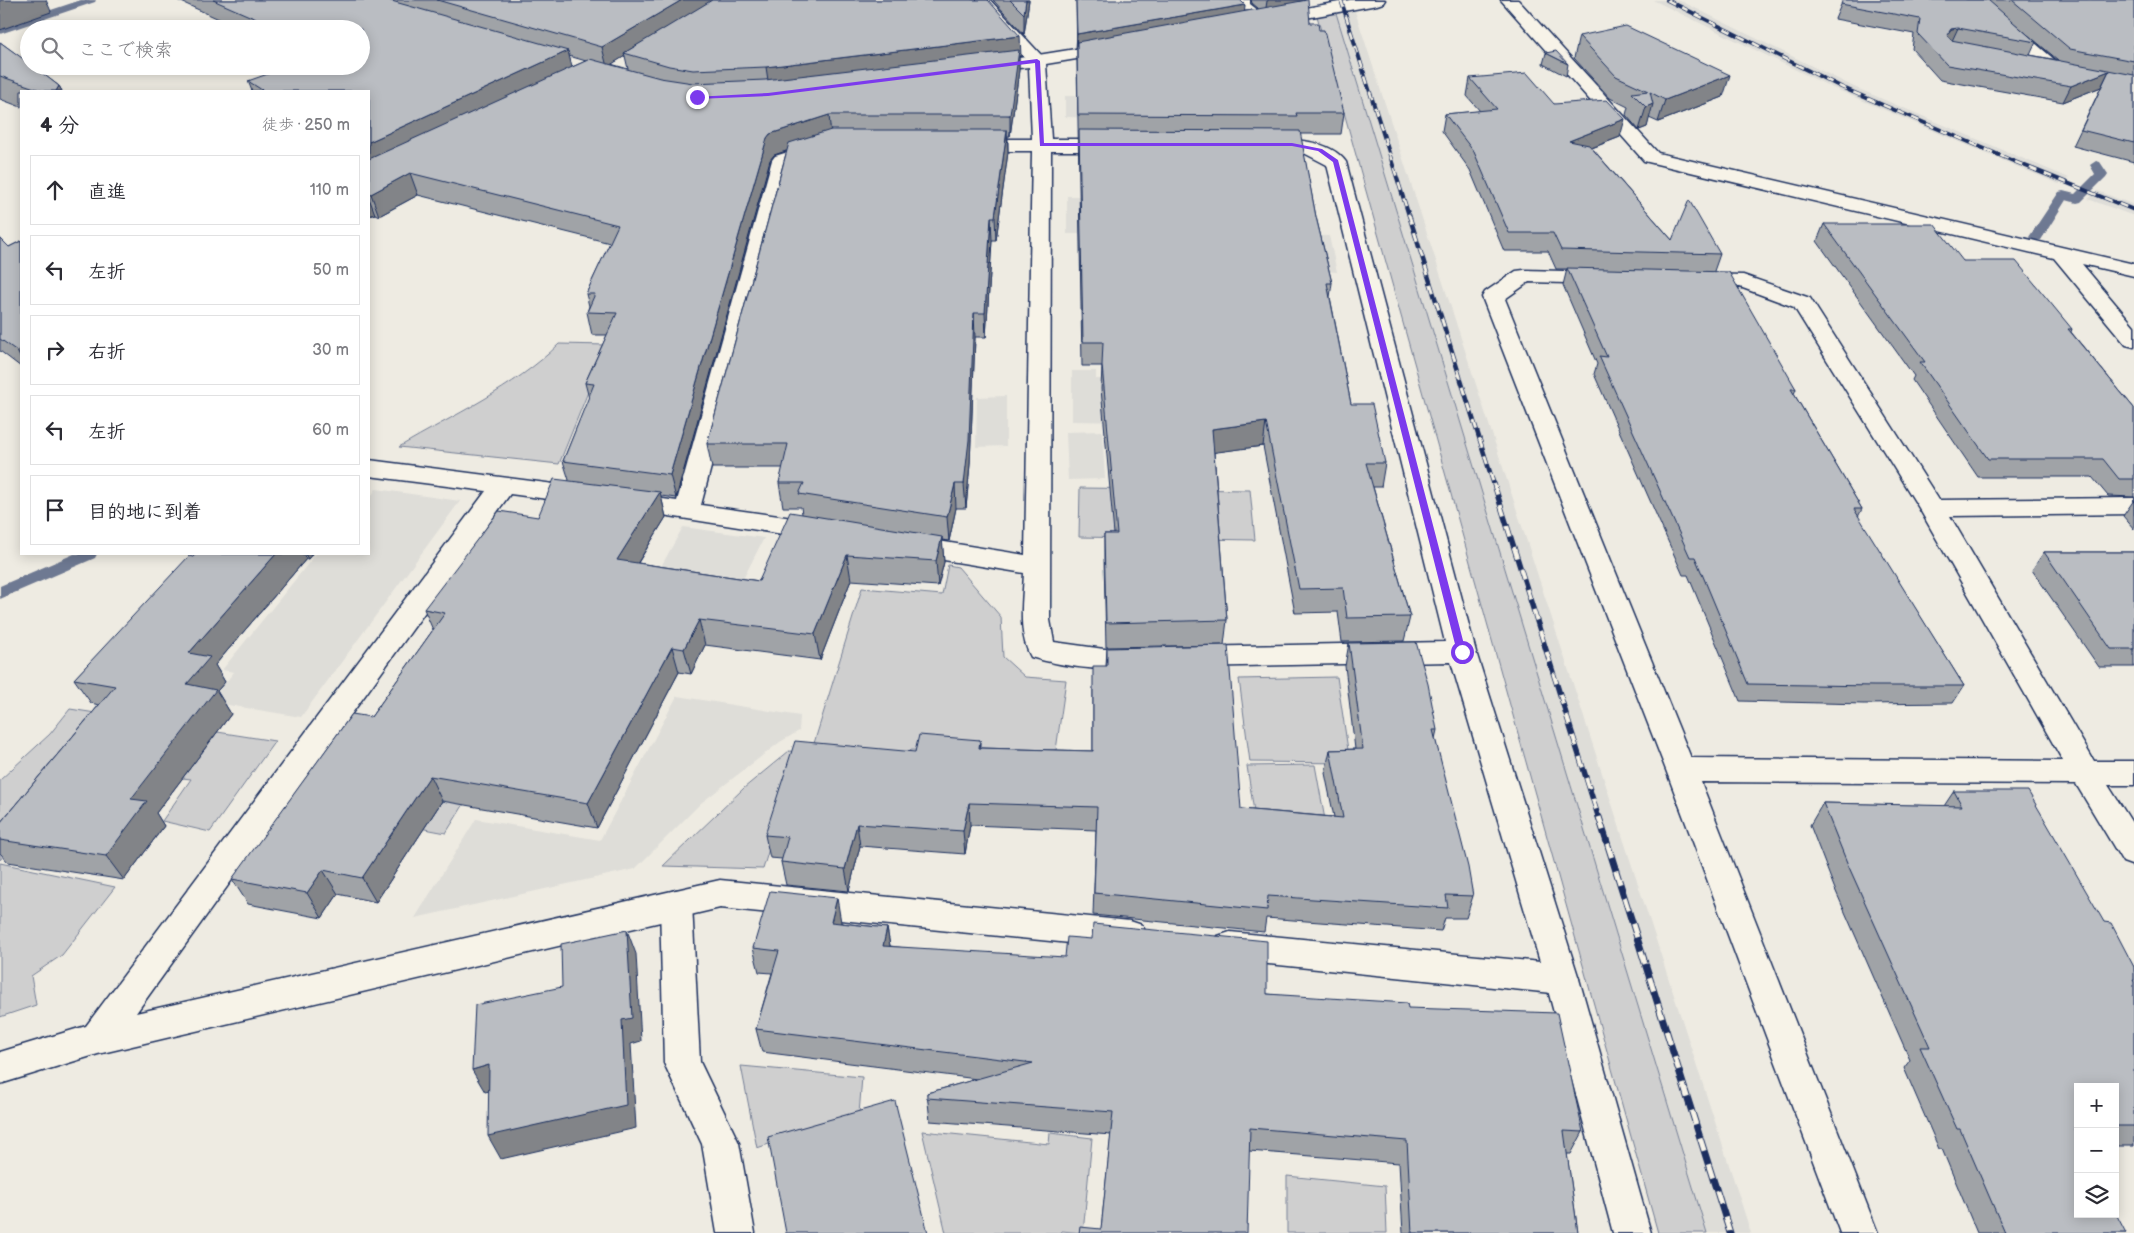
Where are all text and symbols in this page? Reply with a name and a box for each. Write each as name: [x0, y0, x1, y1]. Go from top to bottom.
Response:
search box: [20, 20, 370, 75]
icon: search: [38, 34, 66, 62]
text: ここで検索: [78, 39, 173, 62]
route end: [686, 86, 709, 109]
text: 4 分: [40, 113, 79, 138]
text: 徒歩 · 250 m: [262, 116, 350, 135]
icon: ahead: [41, 176, 69, 204]
text: 直進: [88, 181, 126, 204]
text: 110 m: [310, 181, 349, 200]
icon: left: [41, 256, 69, 284]
text: 左折: [88, 261, 126, 284]
text: 50 m: [313, 261, 349, 280]
icon: right: [41, 336, 69, 364]
text: 右折: [88, 341, 126, 364]
text: 30 m: [312, 341, 349, 360]
icon: left: [41, 416, 69, 444]
text: 左折: [88, 421, 126, 444]
text: 60 m: [312, 421, 349, 440]
icon: arrive: [41, 496, 69, 524]
text: 目的地に到着: [88, 501, 202, 524]
route start: [1451, 641, 1474, 664]
map controls: [2074, 1083, 2119, 1218]
button: +: [2074, 1083, 2119, 1128]
button: −: [2074, 1128, 2119, 1173]
button: layers: [2074, 1173, 2119, 1218]

